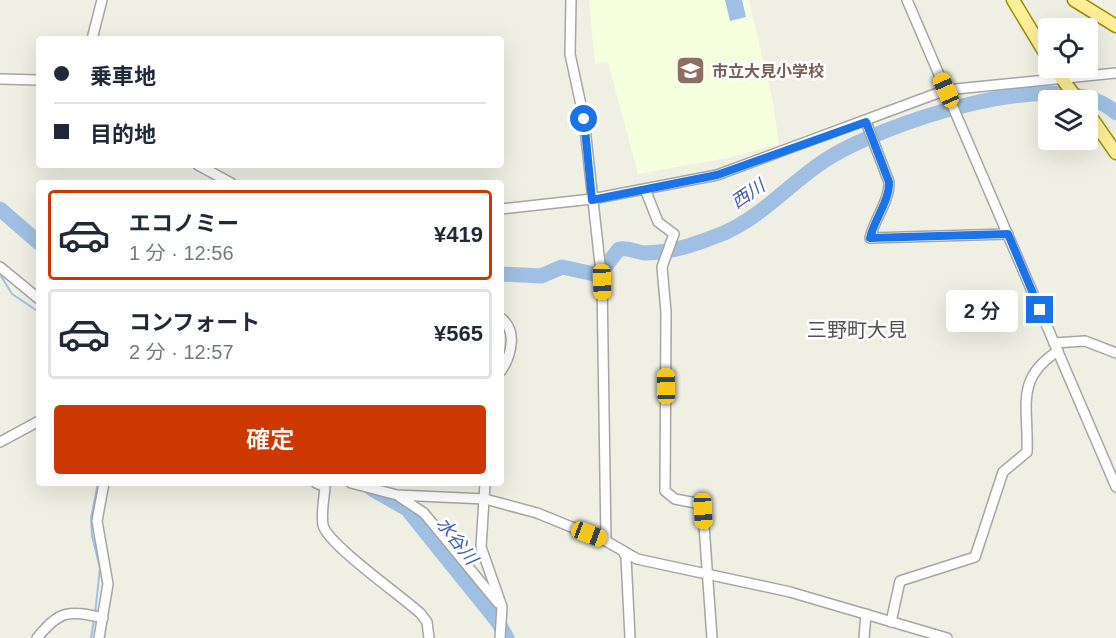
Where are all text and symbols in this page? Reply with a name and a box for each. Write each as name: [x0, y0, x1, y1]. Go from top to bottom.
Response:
map controls: [1038, 18, 1098, 150]
button: locate: [1038, 18, 1098, 78]
school or university icon: 市立大見小学校: [675, 55, 707, 87]
place label: 市立大見小学校: [712, 63, 824, 80]
text: 乗車地: [90, 64, 156, 89]
car: [930, 70, 962, 110]
button: layers: [1038, 90, 1098, 150]
route start: [570, 105, 597, 132]
text: 目的地: [90, 122, 156, 147]
water label: 西川: [727, 175, 770, 212]
icon: car: [57, 208, 111, 262]
text: エコノミー: [129, 211, 239, 236]
text: ¥419: [434, 222, 483, 247]
text: 1 分 · 12:56: [129, 242, 234, 264]
car: [592, 264, 612, 300]
callout: 2 分: [947, 289, 1019, 331]
route end: [1026, 296, 1053, 323]
text: 2 分: [964, 300, 1000, 322]
icon: car: [57, 307, 111, 361]
text: コンフォート: [129, 310, 260, 335]
district label: 三野町大見: [807, 319, 907, 341]
text: ¥565: [434, 321, 483, 346]
text: 2 分 · 12:57: [129, 341, 234, 363]
car: [657, 368, 675, 404]
button: 確定: [54, 405, 486, 474]
car: [693, 493, 713, 529]
water label: 水谷川: [432, 514, 483, 570]
car: [569, 519, 609, 549]

